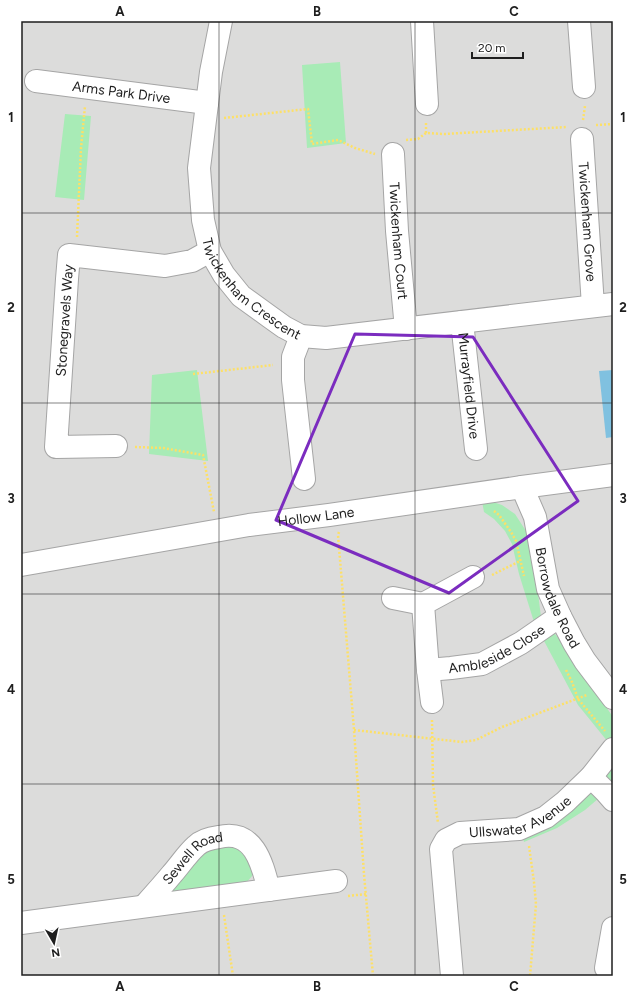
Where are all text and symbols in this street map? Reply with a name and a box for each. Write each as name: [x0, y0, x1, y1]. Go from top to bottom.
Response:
text: A: [115, 4, 125, 19]
text: B: [313, 4, 321, 19]
text: C: [509, 4, 519, 19]
scale bar: [472, 34, 523, 60]
text: 20 m: [478, 41, 506, 55]
street label: Arms Park Drive: [71, 77, 172, 107]
text: 1: [8, 110, 14, 125]
text: 1: [620, 110, 626, 125]
street label: Twickenham Grove: [575, 161, 600, 283]
street label: Twickenham Court: [386, 182, 412, 300]
street label: Twickenham Crescent: [199, 236, 304, 343]
street label: Stonegravels Way: [52, 263, 77, 377]
text: 2: [7, 300, 15, 315]
text: 2: [619, 300, 627, 315]
street label: Murrayfield Drive: [455, 332, 483, 440]
text: 3: [7, 491, 15, 506]
text: 3: [619, 491, 627, 506]
street label: Hollow Lane: [277, 503, 356, 530]
street label: Borrowdale Road: [532, 546, 584, 651]
street label: Ambleside Close: [447, 621, 548, 677]
text: 4: [7, 682, 15, 697]
text: 4: [619, 682, 627, 697]
street label: Ullswater Avenue: [468, 792, 575, 841]
street label: Sewell Road: [159, 828, 224, 888]
text: 5: [7, 872, 15, 887]
text: 5: [619, 872, 627, 887]
north arrow: [34, 923, 74, 963]
text: N: [50, 945, 61, 959]
text: A: [115, 979, 125, 994]
text: B: [313, 979, 321, 994]
text: C: [509, 979, 519, 994]

